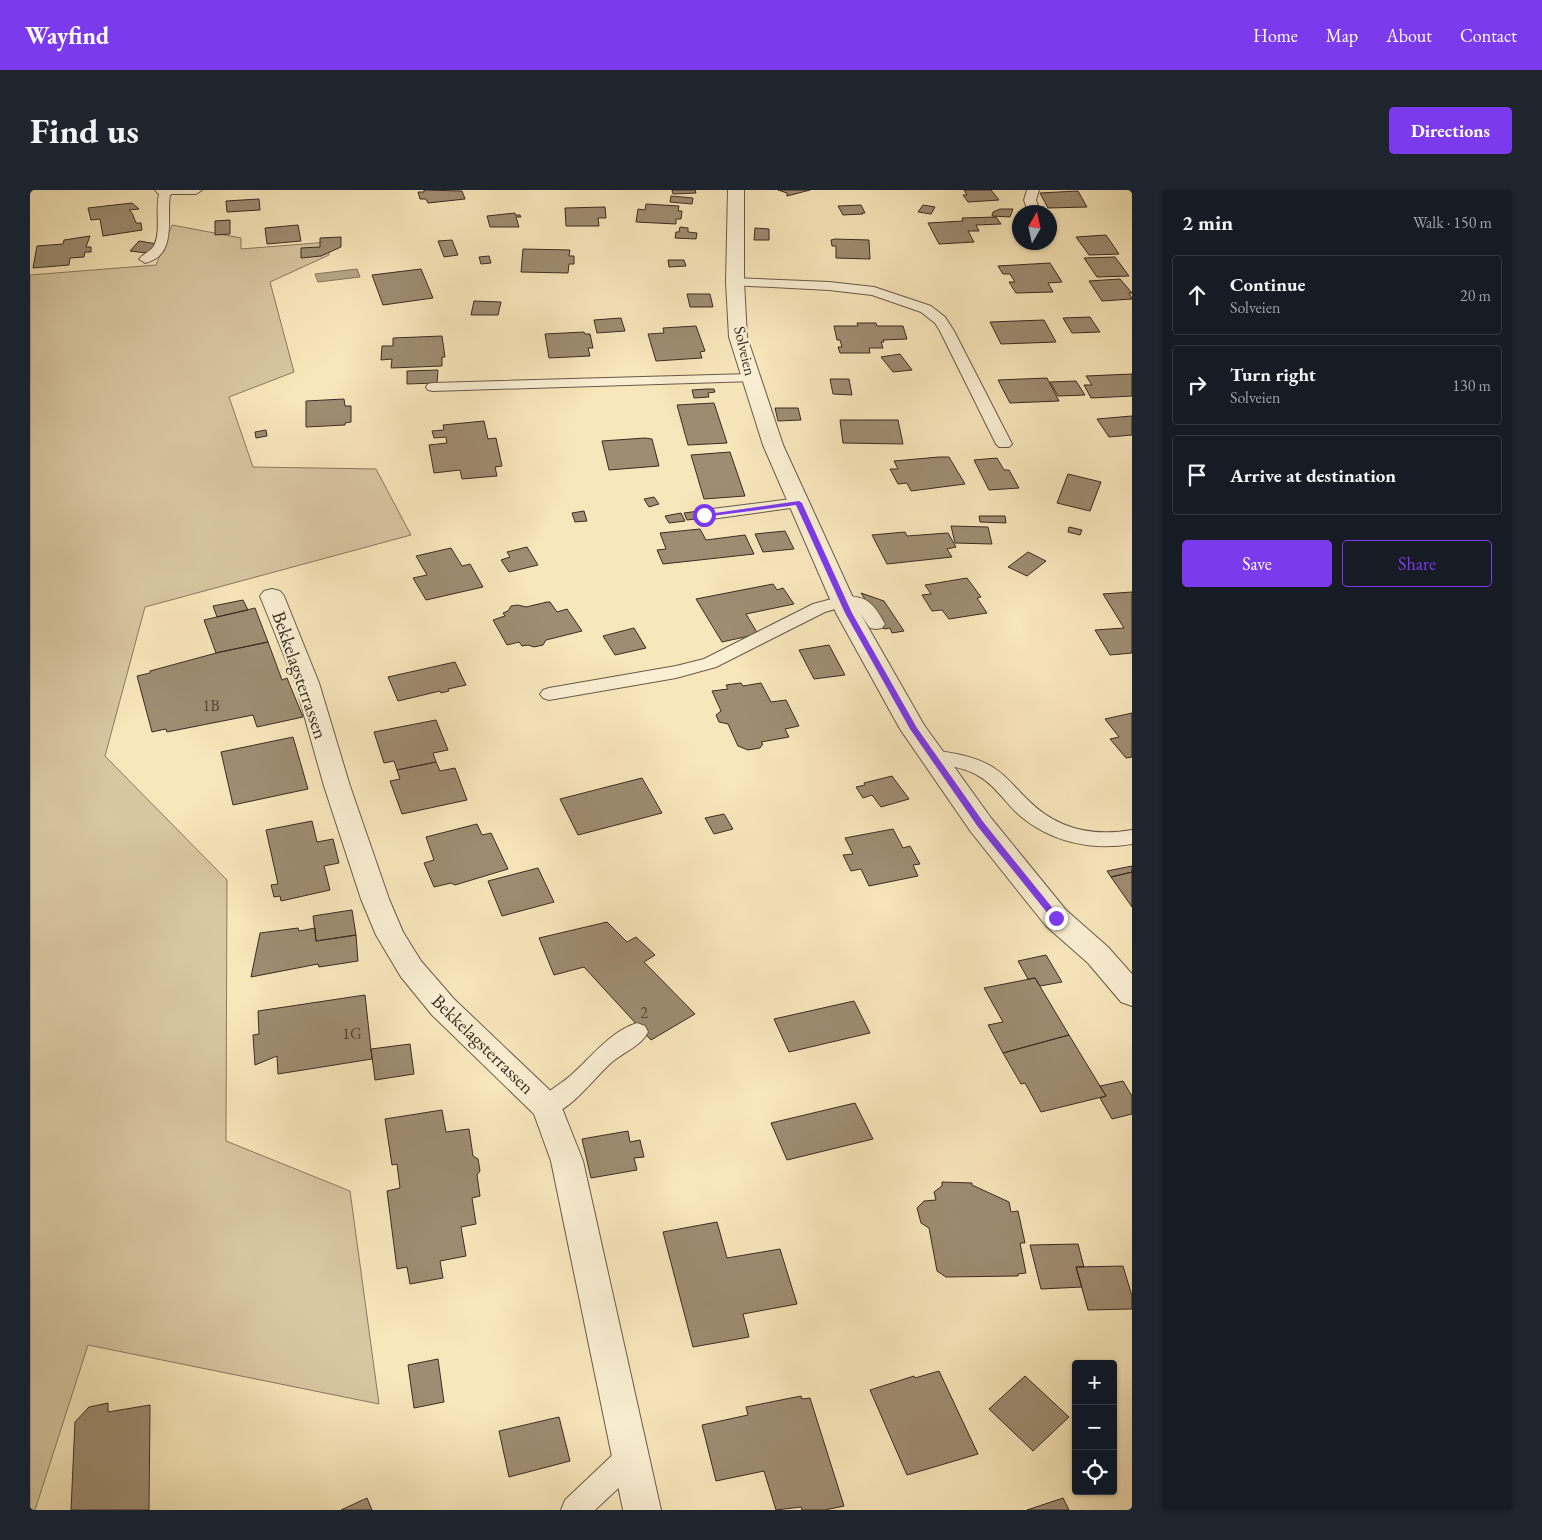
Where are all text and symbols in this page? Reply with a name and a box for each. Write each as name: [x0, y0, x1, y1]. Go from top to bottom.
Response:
text: Wayfind: [25, 20, 109, 51]
text: Home: [1253, 24, 1298, 47]
text: Map: [1326, 24, 1358, 47]
text: About: [1386, 24, 1432, 47]
text: Contact: [1460, 24, 1517, 47]
button: Directions: [1389, 107, 1512, 154]
text: Find us: [30, 108, 139, 153]
north arrow: [1012, 205, 1057, 250]
text: 2 min: [1182, 209, 1233, 236]
text: Walk · 150 m: [1413, 212, 1492, 233]
text: Continue: [1230, 272, 1305, 297]
icon: ahead: [1183, 281, 1211, 309]
text: 20 m: [1460, 285, 1491, 306]
text: Solveien: [1230, 297, 1280, 318]
street label: Solveien: [729, 324, 761, 378]
text: Turn right: [1230, 362, 1316, 387]
icon: right: [1183, 371, 1211, 399]
text: 130 m: [1452, 375, 1491, 396]
text: Solveien: [1230, 387, 1280, 408]
icon: arrive: [1183, 461, 1211, 489]
text: Arrive at destination: [1230, 463, 1396, 488]
route start: [693, 504, 716, 527]
button: Save: [1182, 540, 1332, 587]
button: Share: [1342, 540, 1492, 587]
street label: Bekkelagsterrassen: [266, 608, 334, 742]
house number: 1B: [202, 695, 220, 716]
route end: [1045, 907, 1068, 930]
street label: Bekkelagsterrassen: [426, 989, 540, 1099]
house number: 2: [640, 1002, 648, 1023]
house number: 1G: [342, 1023, 362, 1044]
map controls: [1072, 1360, 1117, 1495]
button: +: [1072, 1360, 1117, 1405]
button: −: [1072, 1405, 1117, 1450]
button: locate: [1072, 1450, 1117, 1495]

